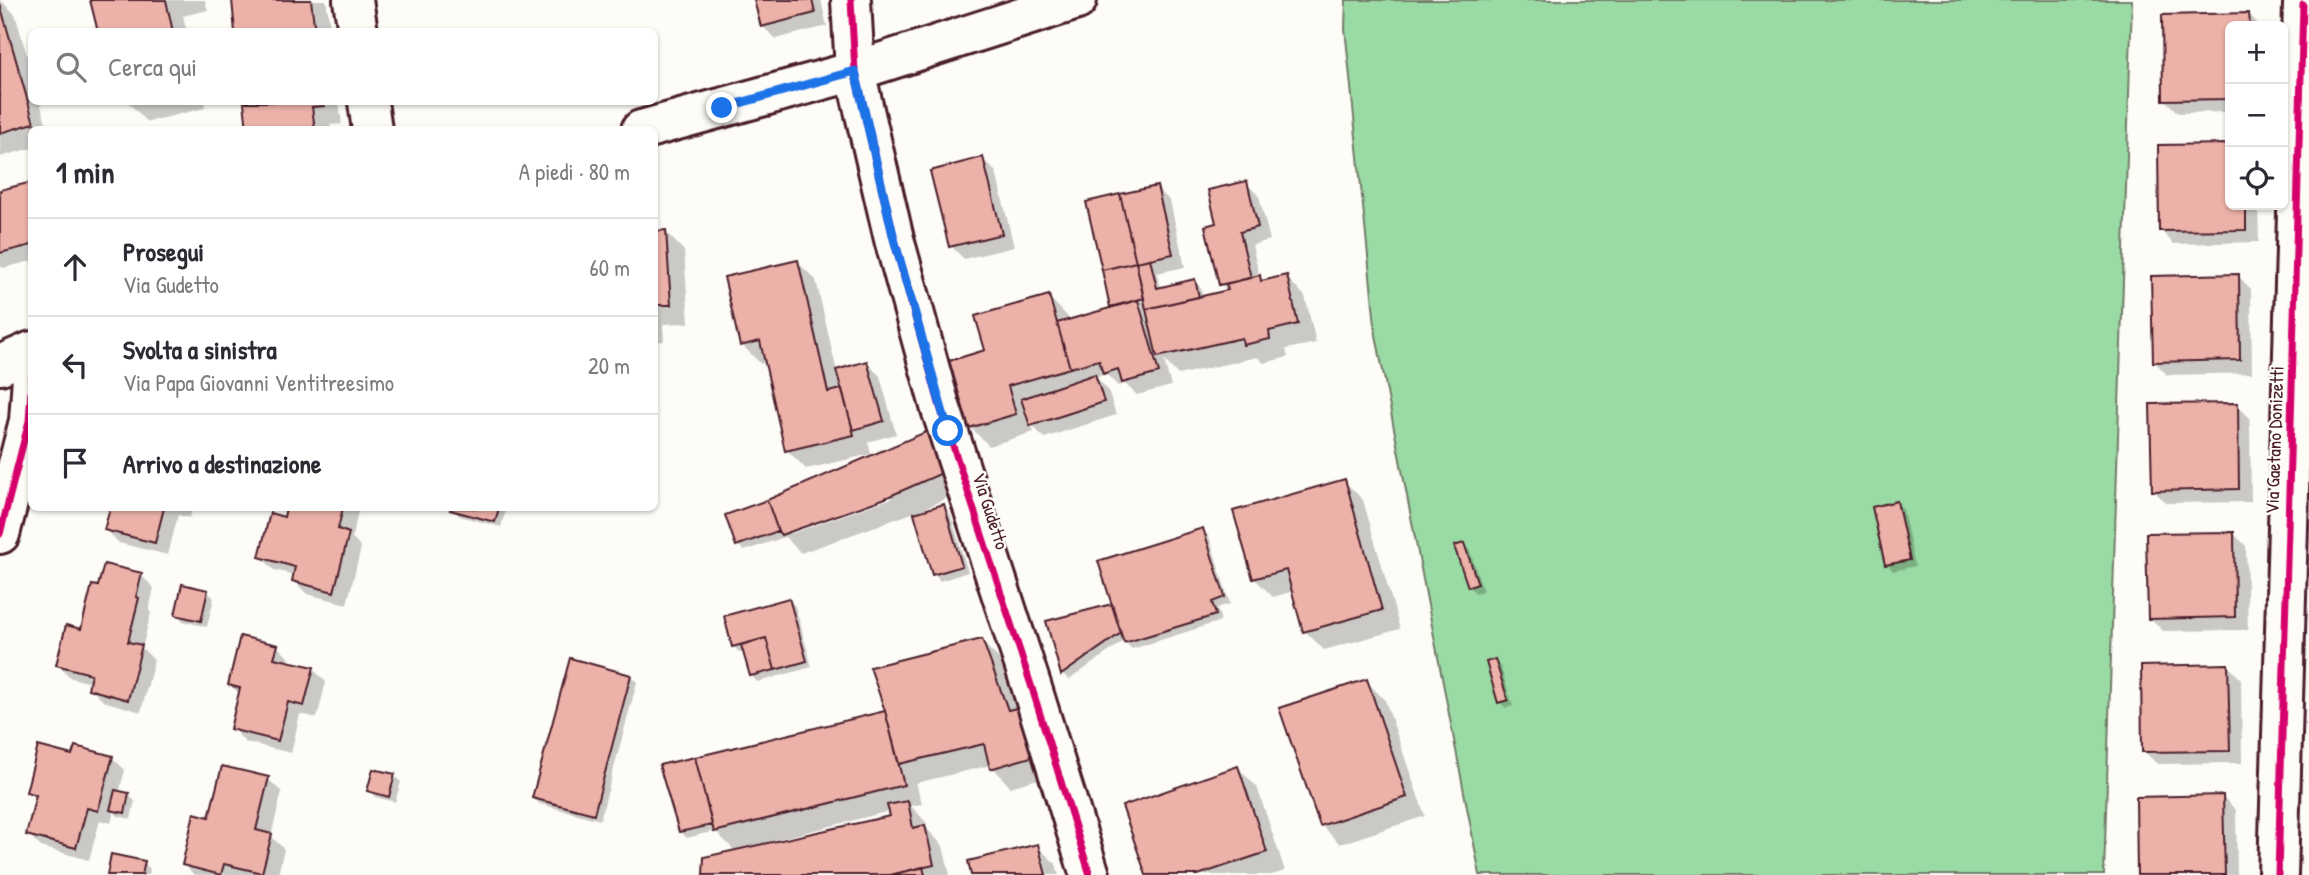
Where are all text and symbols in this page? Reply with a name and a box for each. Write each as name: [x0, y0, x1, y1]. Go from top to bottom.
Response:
map controls: [2225, 21, 2288, 210]
button: +: [2225, 21, 2288, 84]
search box: [28, 28, 658, 105]
icon: search: [52, 48, 90, 86]
text: Cerca qui: [108, 49, 197, 84]
button: −: [2225, 84, 2288, 147]
route end: [706, 92, 737, 123]
button: locate: [2225, 147, 2288, 210]
text: 1 min: [56, 152, 114, 192]
text: A piedi · 80 m: [519, 156, 630, 187]
text: Prosegui: [123, 234, 204, 269]
icon: ahead: [56, 248, 94, 286]
text: 60 m: [590, 252, 630, 283]
text: Via Gudetto: [123, 269, 219, 300]
text: Svolta a sinistra: [123, 332, 277, 367]
icon: left: [56, 346, 94, 384]
text: 20 m: [588, 350, 630, 381]
street label: Via Gaetano Donizetti: [2258, 366, 2290, 514]
text: Via Papa Giovanni Ventitreesimo: [123, 367, 394, 398]
route start: [932, 415, 963, 446]
icon: arrive: [56, 444, 94, 482]
text: Arrivo a destinazione: [123, 446, 321, 481]
street label: Via Gudetto: [966, 469, 1016, 553]

